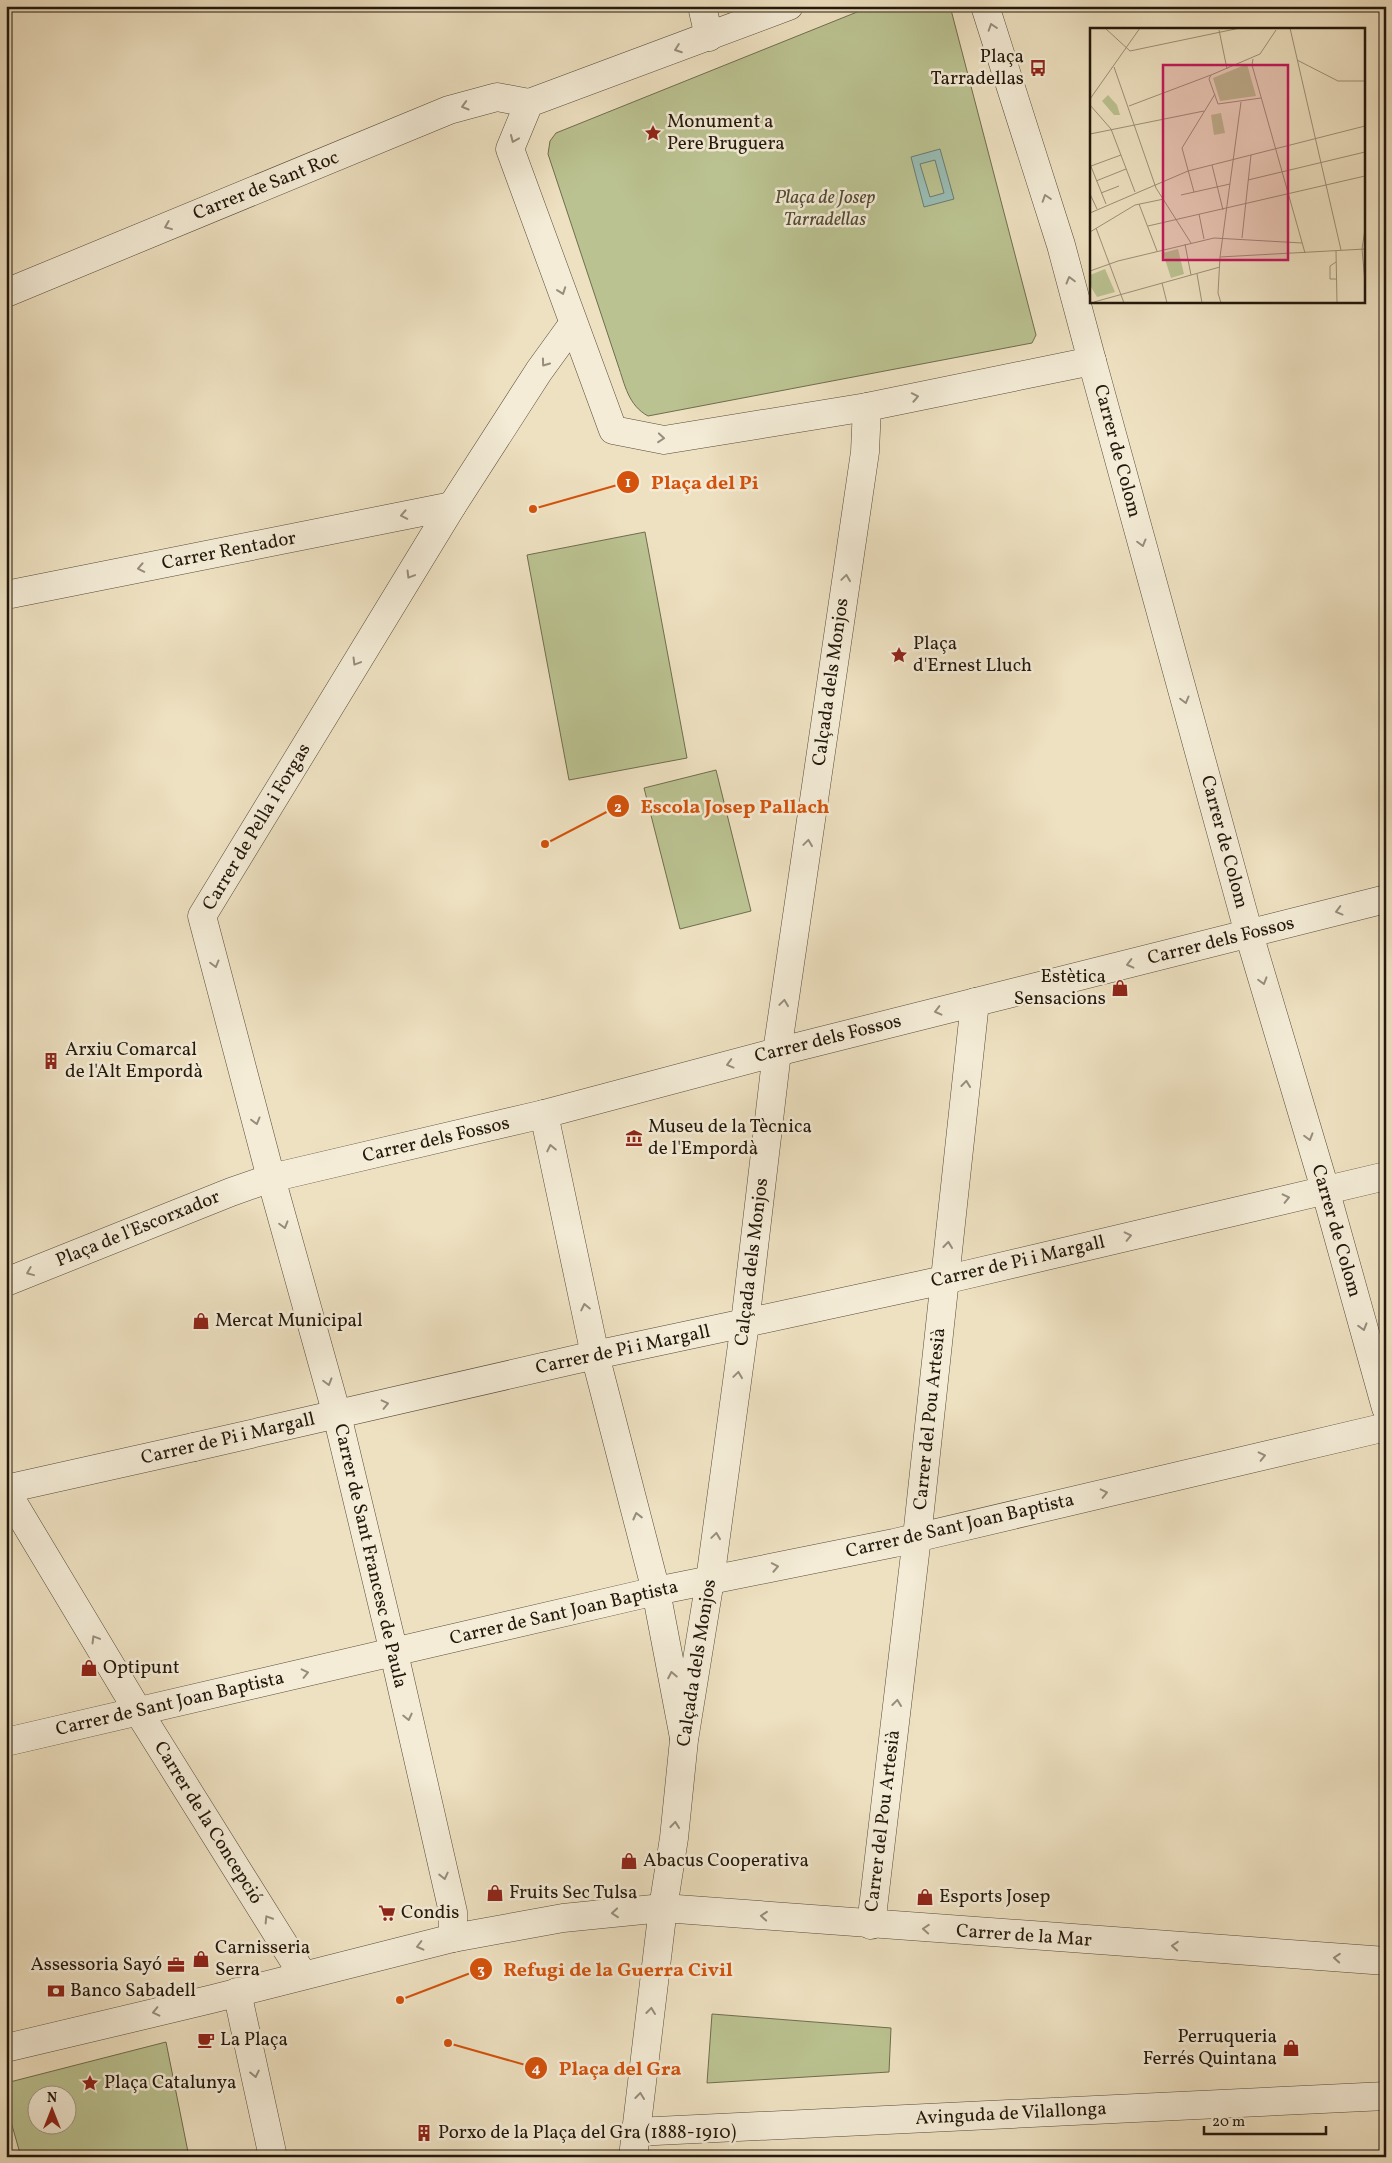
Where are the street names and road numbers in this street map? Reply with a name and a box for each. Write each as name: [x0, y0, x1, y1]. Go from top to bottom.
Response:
street label: Carrer de Sant Roc: [189, 145, 343, 227]
street label: Carrer de Colom: [1087, 381, 1147, 521]
street label: Carrer Rentador: [160, 525, 298, 577]
street label: Calçada dels Monjos: [806, 596, 856, 768]
street label: Carrer de Pella i Forgas: [197, 738, 317, 916]
street label: Carrer de Colom: [1194, 772, 1254, 912]
street label: Carrer dels Fossos: [1145, 910, 1297, 972]
street label: Carrer dels Fossos: [752, 1008, 904, 1070]
street label: Carrer dels Fossos: [360, 1110, 512, 1170]
street label: Carrer de Colom: [1305, 1162, 1367, 1301]
street label: Calçada dels Monjos: [729, 1176, 775, 1348]
street label: Plaça de l'Escorxador: [52, 1184, 224, 1274]
street label: Carrer de Pi i Margall: [928, 1229, 1108, 1295]
street label: Carrer de Pi i Margall: [533, 1319, 713, 1381]
street label: Carrer del Pou Artesià: [907, 1327, 953, 1511]
street label: Carrer de Pi i Margall: [138, 1406, 318, 1472]
street label: Carrer de Sant Francesc de Paula: [327, 1421, 413, 1691]
street label: Carrer de Sant Joan Baptista: [843, 1487, 1077, 1565]
street label: Carrer de Sant Joan Baptista: [447, 1574, 681, 1652]
street label: Calçada dels Monjos: [671, 1577, 723, 1749]
street label: Carrer de Sant Joan Baptista: [53, 1665, 287, 1743]
street label: Carrer del Pou Artesià: [859, 1729, 907, 1913]
street label: Carrer de la Concepció: [147, 1737, 269, 1909]
street label: Carrer de la Mar: [955, 1918, 1093, 1954]
street label: Avinguda de Vilallonga: [915, 2096, 1107, 2132]

